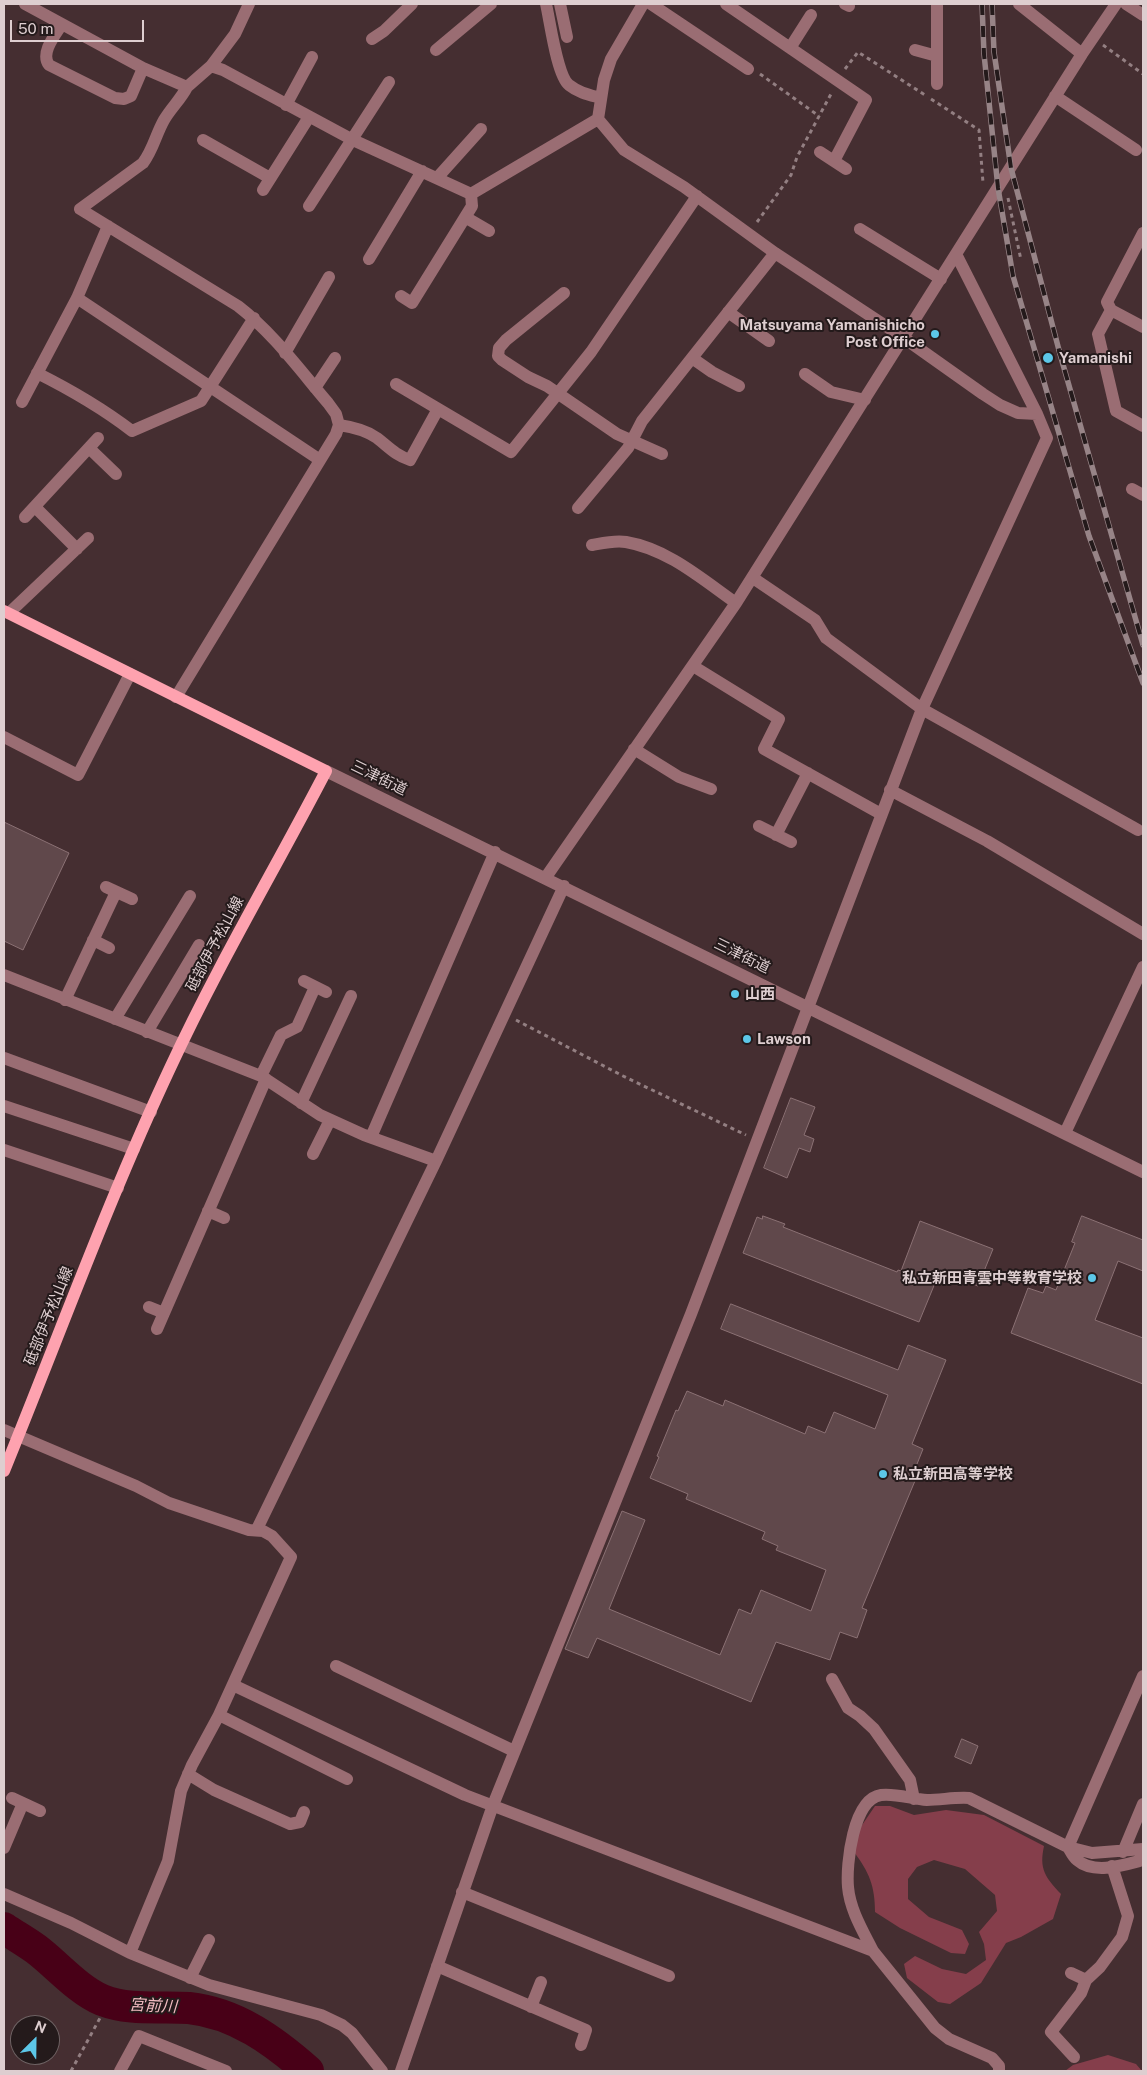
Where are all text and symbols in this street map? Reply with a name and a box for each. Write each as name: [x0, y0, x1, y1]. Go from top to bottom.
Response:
scale bar: [12, 10, 146, 42]
text: 50 m: [18, 20, 53, 37]
place label: Matsuyama Yamanishicho Post Office: [740, 316, 925, 351]
marker: Matsuyama Yamanishicho Post Office: [929, 328, 941, 340]
place label: Yamanishi: [1059, 349, 1132, 367]
marker: Yamanishi: [1041, 351, 1055, 365]
street label: 三津街道: [348, 757, 410, 799]
street label: 砥部伊予松山線: [182, 893, 248, 995]
street label: 三津街道: [711, 935, 773, 977]
place label: 山西: [745, 985, 775, 1003]
marker: 山西: [729, 988, 741, 1000]
place label: Lawson: [757, 1030, 811, 1048]
marker: Lawson: [741, 1033, 753, 1045]
street label: 砥部伊予松山線: [21, 1264, 77, 1368]
place label: 私立新田青雲中等教育学校: [902, 1269, 1082, 1287]
marker: 私立新田青雲中等教育学校: [1086, 1272, 1098, 1284]
place label: 私立新田高等学校: [893, 1465, 1013, 1483]
marker: 私立新田高等学校: [877, 1468, 889, 1480]
water label: 宮前川: [129, 1995, 177, 2017]
north arrow: [10, 2015, 60, 2065]
text: N: [32, 2018, 49, 2037]

